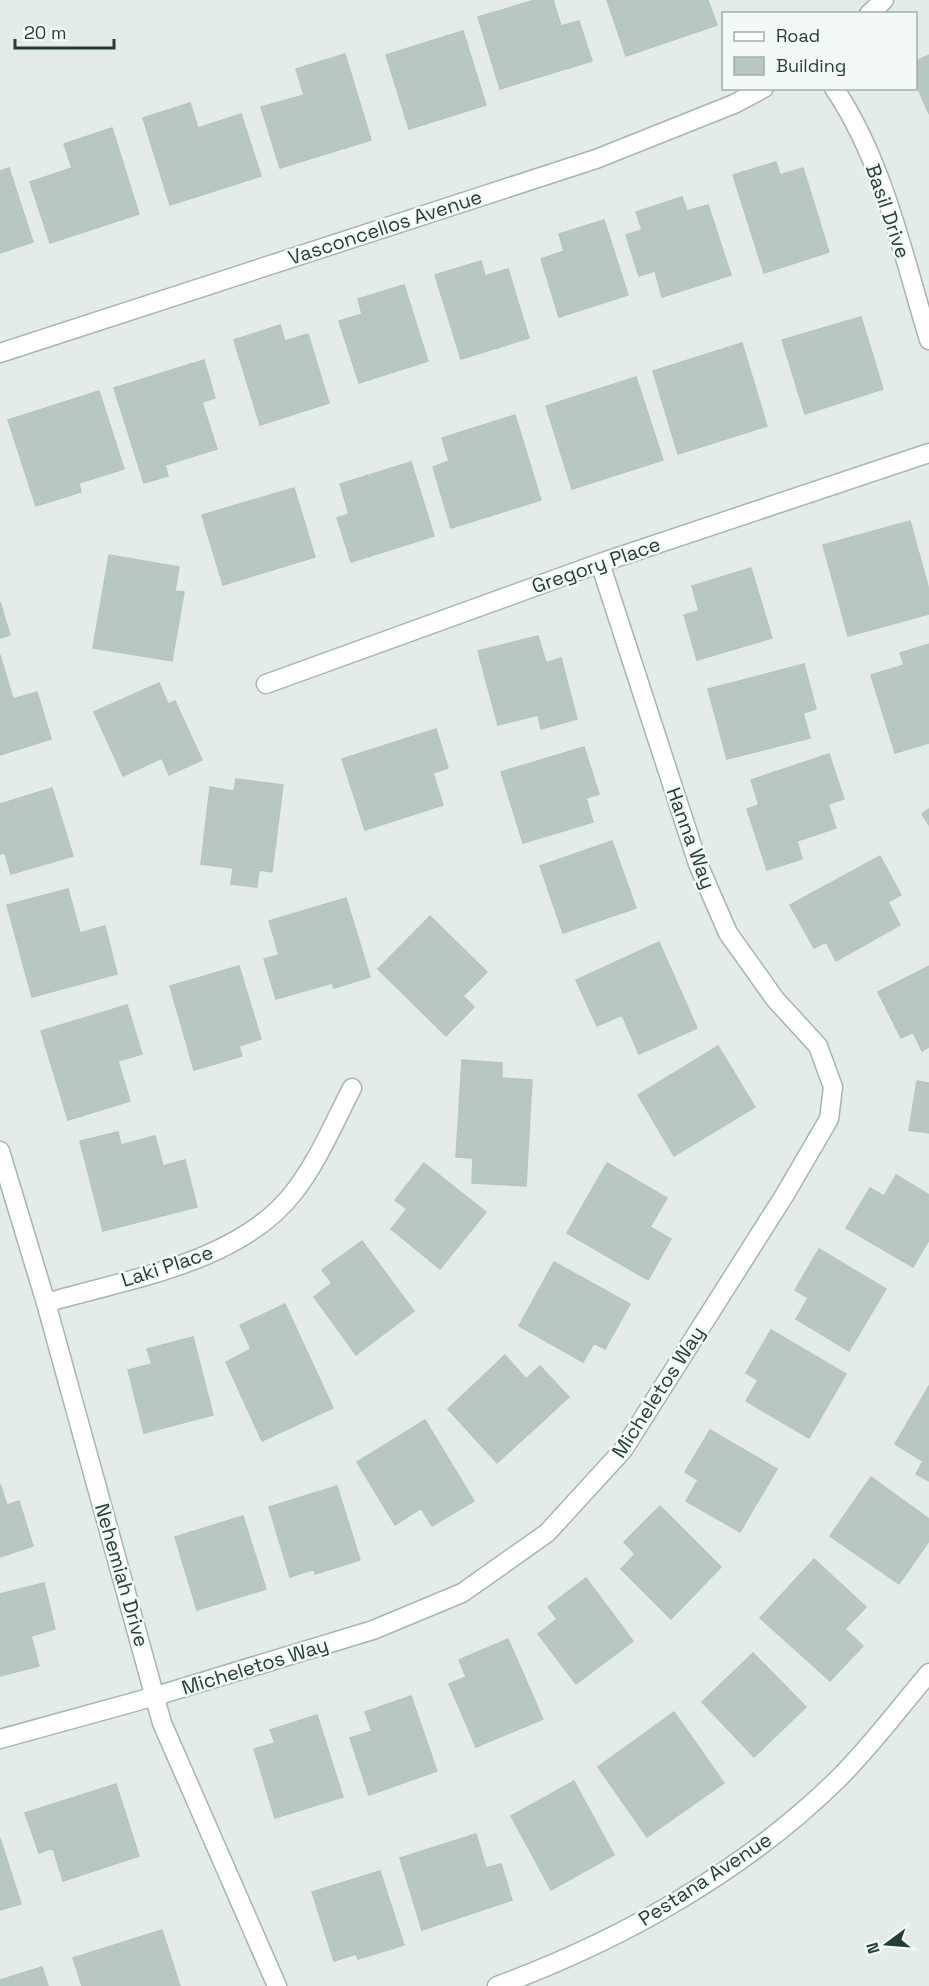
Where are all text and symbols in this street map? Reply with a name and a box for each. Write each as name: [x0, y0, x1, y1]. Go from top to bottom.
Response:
scale bar: [15, 12, 114, 50]
legend: [722, 12, 917, 90]
text: 20 m: [24, 21, 67, 44]
text: Road: [776, 24, 820, 47]
text: Building: [776, 54, 846, 77]
street label: Basil Drive: [860, 160, 916, 262]
street label: Vasconcellos Avenue: [285, 183, 485, 271]
street label: Gregory Place: [528, 531, 664, 599]
street label: Hanna Way: [661, 784, 721, 892]
street label: Laki Place: [118, 1239, 216, 1293]
street label: Micheletos Way: [606, 1321, 710, 1463]
street label: Nehemiah Drive: [89, 1500, 155, 1650]
street label: Micheletos Way: [178, 1631, 332, 1701]
street label: Pestana Avenue: [633, 1826, 777, 1932]
north arrow: [857, 1914, 917, 1974]
text: N: [861, 1940, 885, 1956]

